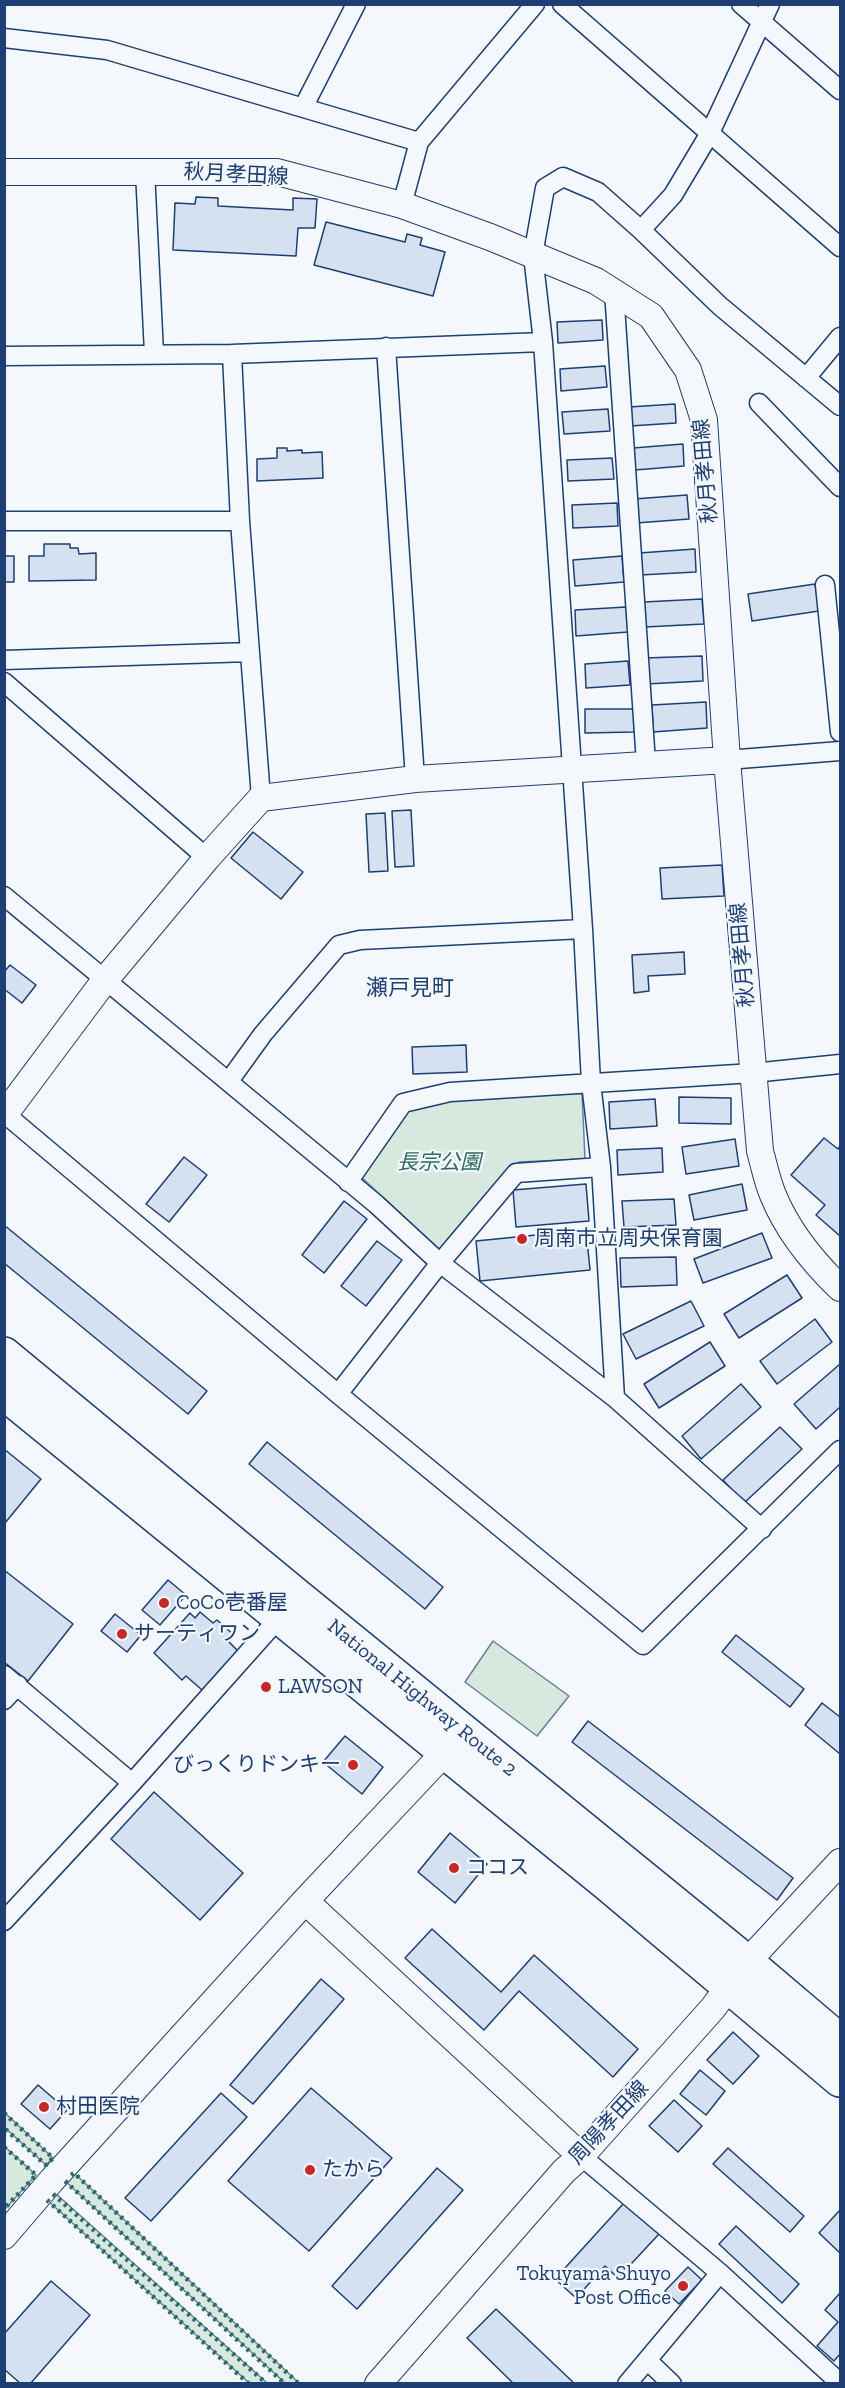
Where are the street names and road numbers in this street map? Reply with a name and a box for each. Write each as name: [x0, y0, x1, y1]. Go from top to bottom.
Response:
street label: 秋月孝田線: [183, 160, 289, 190]
street label: 秋月孝田線: [689, 418, 723, 524]
street label: 秋月孝田線: [726, 902, 760, 1008]
street label: National Highway Route 2: [322, 1614, 522, 1782]
street label: 周陽孝田線: [564, 2076, 654, 2170]

